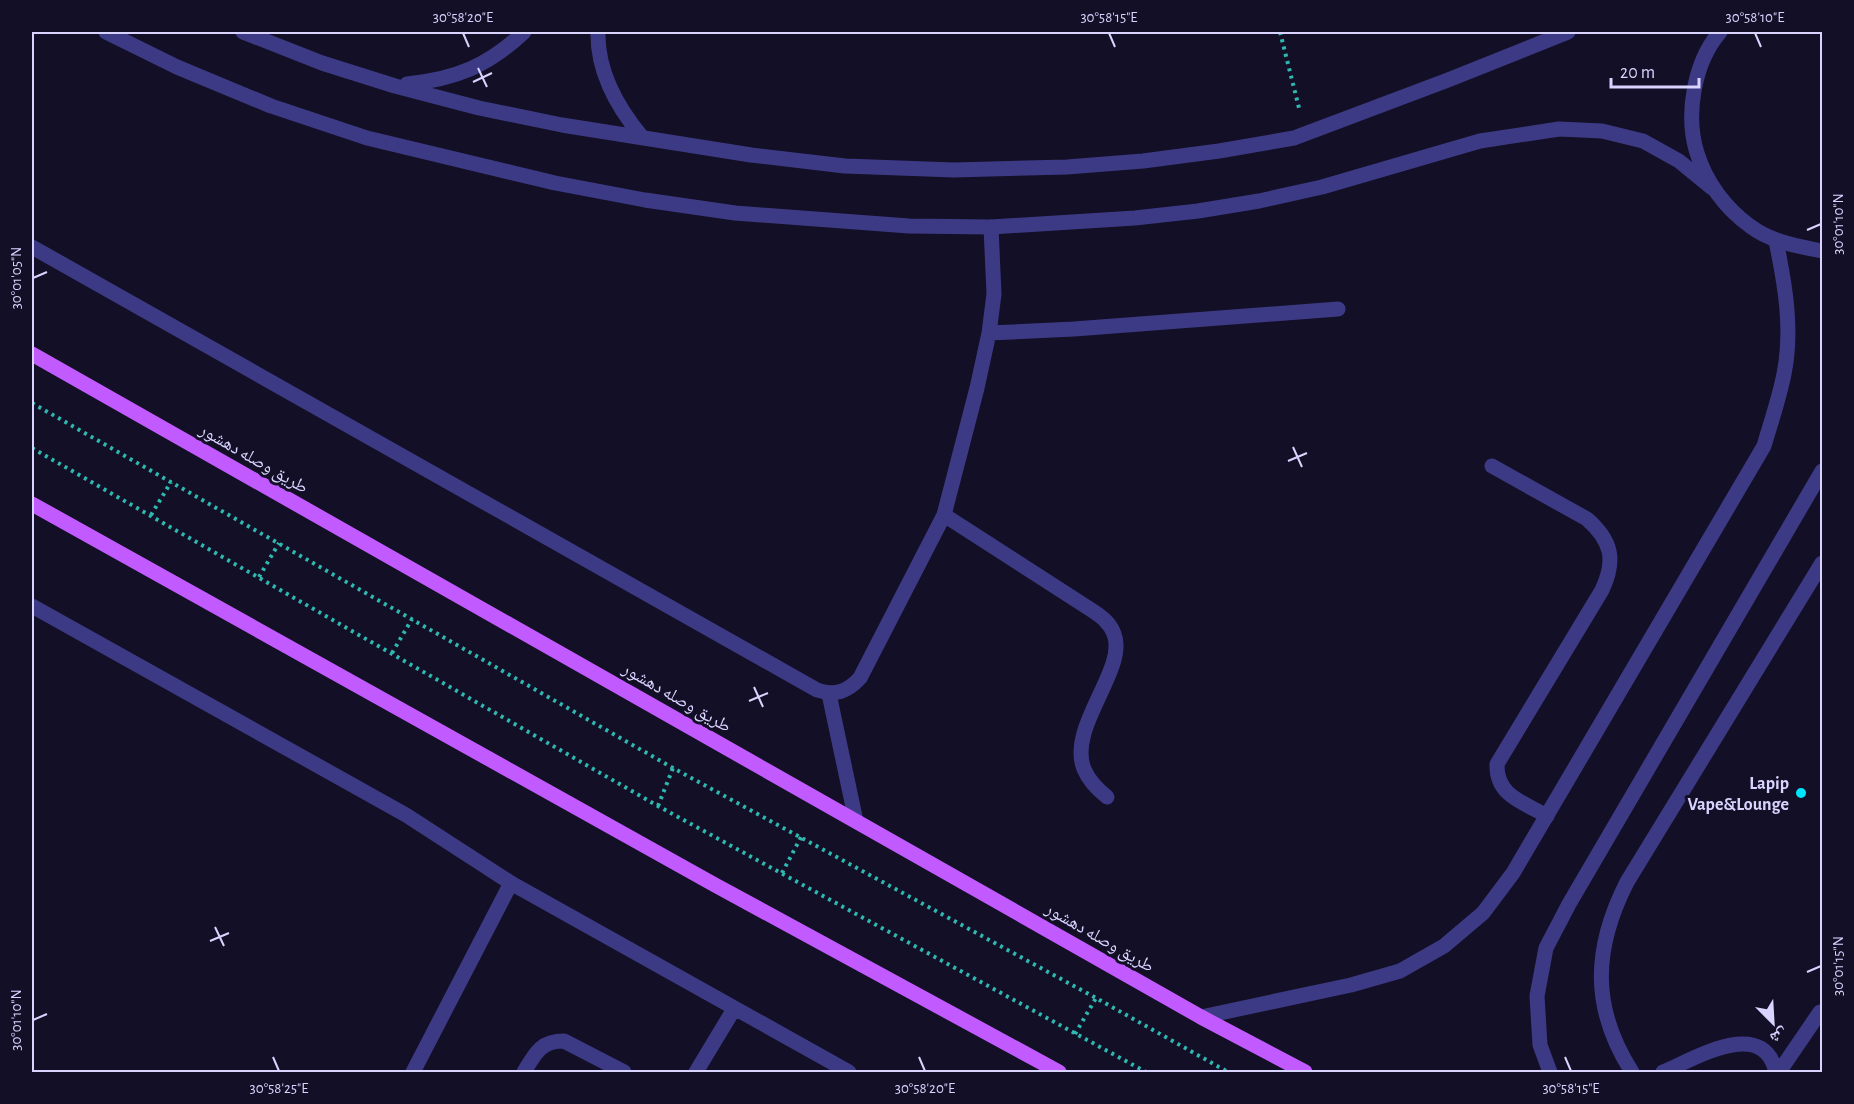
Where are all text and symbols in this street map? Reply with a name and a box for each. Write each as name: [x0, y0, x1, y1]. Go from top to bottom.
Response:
text: 30°58'20"E: [433, 10, 493, 25]
text: 30°58'15"E: [1080, 10, 1138, 25]
text: 30°58'10"E: [1726, 10, 1784, 25]
scale bar: [1611, 51, 1700, 89]
text: 20 m: [1620, 64, 1655, 82]
text: 30°01'10"N: [1831, 193, 1846, 255]
text: 30°01'05"N: [9, 247, 24, 309]
street label: طريق وصله دهشور: [195, 420, 311, 498]
street label: طريق وصله دهشور: [618, 659, 734, 737]
place label: Lapip Vape&Lounge: [1687, 775, 1789, 814]
marker: Lapip Vape&Lounge: [1794, 786, 1808, 800]
street label: طريق وصله دهشور: [1041, 899, 1157, 977]
text: 30°01'15"N: [1831, 936, 1846, 996]
text: 30°01'10"N: [9, 989, 24, 1051]
north arrow: [1743, 993, 1803, 1053]
text: ش: [1767, 1024, 1790, 1047]
text: 30°58'25"E: [250, 1081, 308, 1096]
text: 30°58'20"E: [895, 1081, 955, 1096]
text: 30°58'15"E: [1542, 1081, 1600, 1096]

